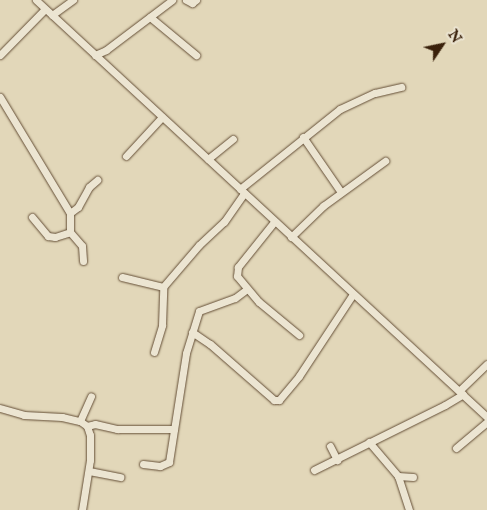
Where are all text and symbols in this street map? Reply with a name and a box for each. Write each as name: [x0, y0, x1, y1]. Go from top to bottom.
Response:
north arrow: [417, 20, 467, 70]
text: N: [444, 27, 465, 47]

